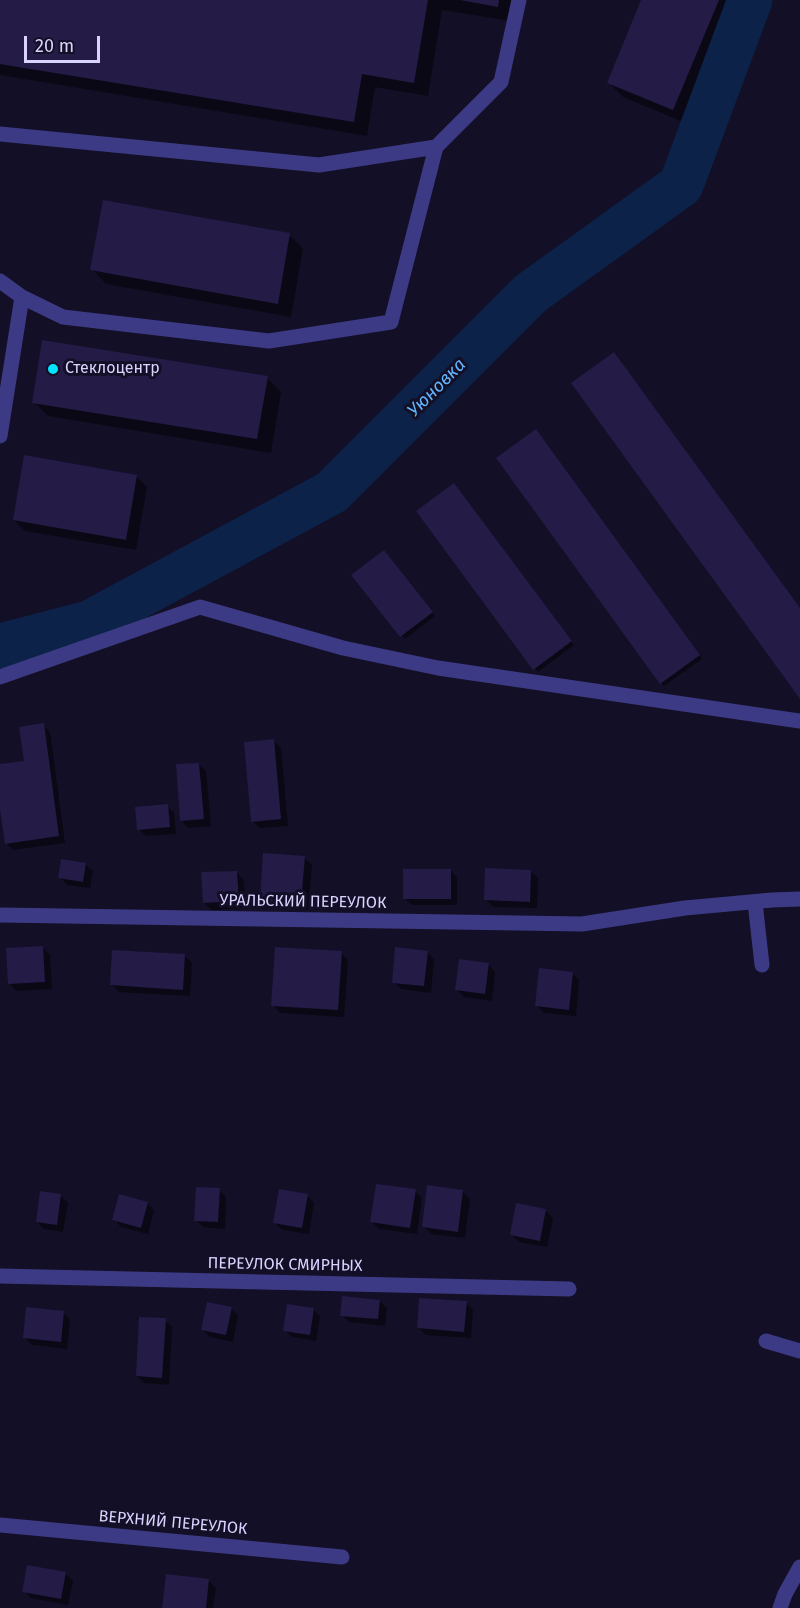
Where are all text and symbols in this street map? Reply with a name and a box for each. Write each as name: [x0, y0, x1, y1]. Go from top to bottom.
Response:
scale bar: [27, 24, 104, 62]
text: 20 m: [35, 35, 74, 57]
water label: Уюновка: [403, 354, 471, 422]
place label: Стеклоцентр: [65, 359, 160, 379]
marker: Стеклоцентр: [46, 362, 60, 376]
street label: УРАЛЬСКИЙ ПЕРЕУЛОК: [219, 891, 387, 913]
street label: ПЕРЕУЛОК СМИРНЫХ: [207, 1254, 363, 1276]
street label: ВЕРХНИЙ ПЕРЕУЛОК: [98, 1507, 248, 1539]

